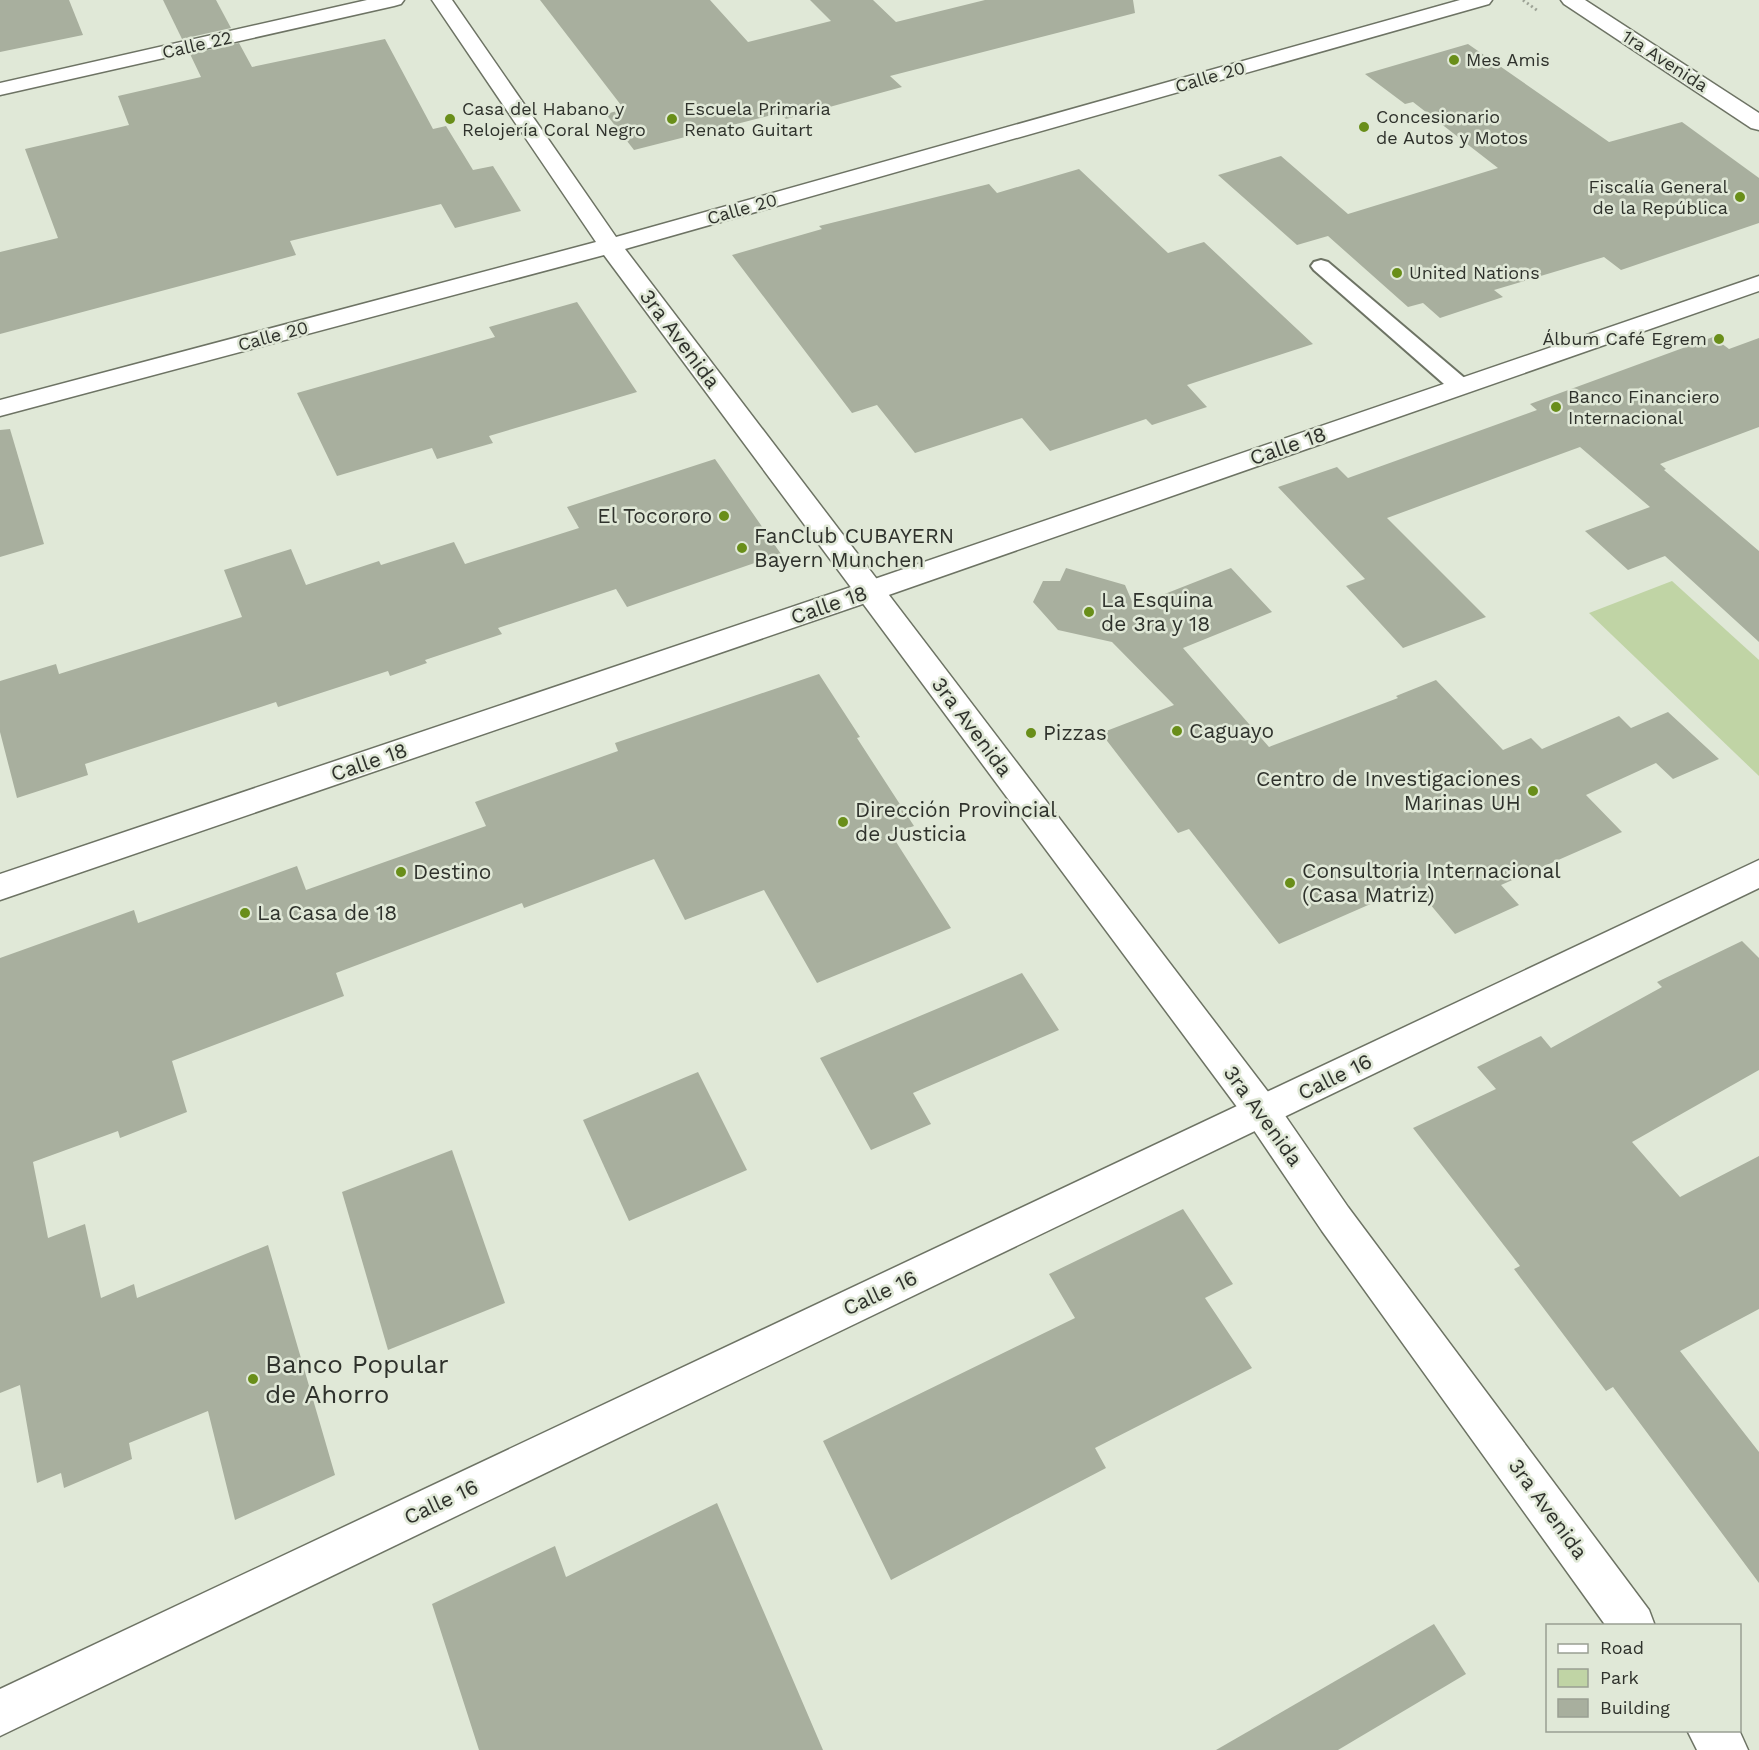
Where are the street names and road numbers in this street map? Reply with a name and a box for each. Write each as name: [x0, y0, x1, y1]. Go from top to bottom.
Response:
street label: 1ra Avenida: [1619, 25, 1712, 96]
street label: Calle 22: [160, 26, 234, 63]
street label: Calle 20: [1172, 57, 1247, 97]
street label: Calle 20: [704, 189, 779, 229]
street label: 3ra Avenida: [635, 284, 726, 393]
street label: Calle 20: [235, 316, 310, 355]
street label: Calle 18: [1246, 421, 1329, 470]
street label: Calle 18: [787, 580, 870, 629]
street label: 3ra Avenida: [927, 672, 1018, 781]
street label: Calle 18: [327, 737, 410, 786]
street label: Calle 16: [1294, 1048, 1376, 1105]
street label: 3ra Avenida: [1219, 1061, 1308, 1171]
street label: Calle 16: [839, 1265, 921, 1321]
street label: 3ra Avenida: [1504, 1454, 1593, 1564]
street label: Calle 16: [400, 1474, 482, 1530]

